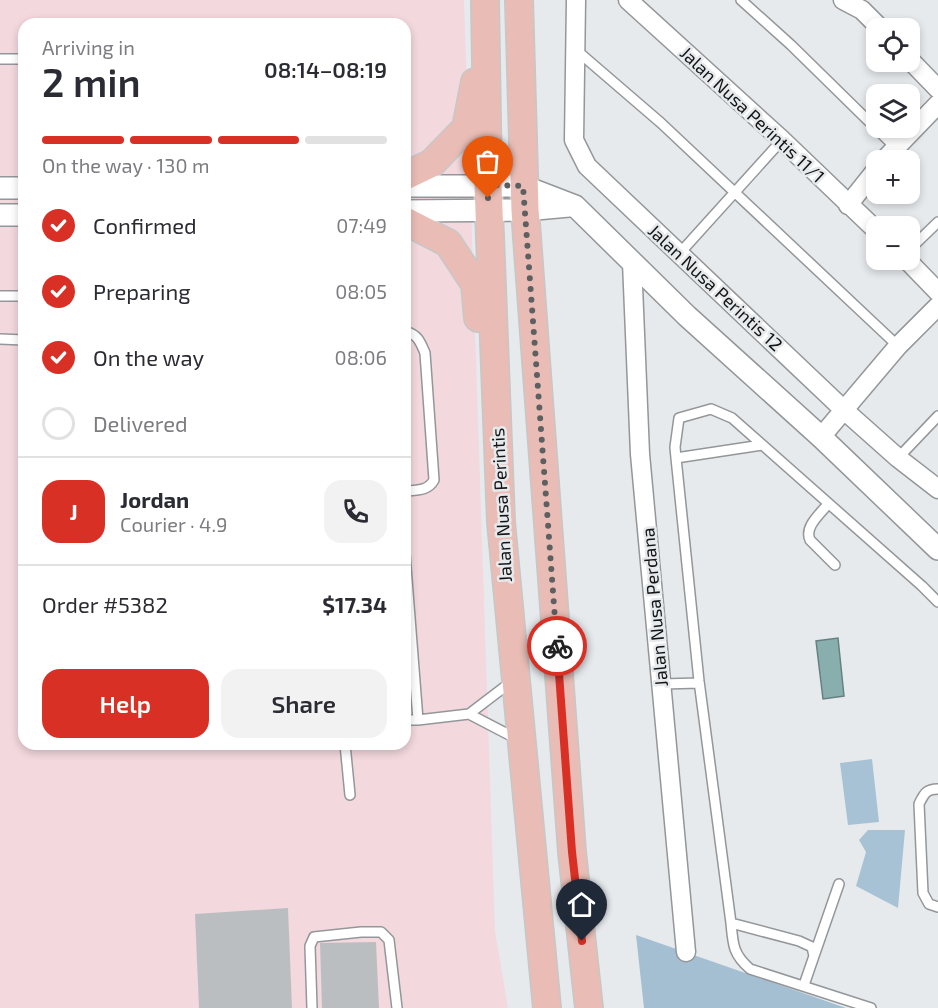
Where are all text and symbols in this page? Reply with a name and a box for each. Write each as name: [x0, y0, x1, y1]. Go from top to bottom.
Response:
map controls: [866, 18, 920, 270]
button: locate: [866, 18, 920, 72]
text: Arriving in: [42, 35, 135, 59]
street label: Jalan Nusa Perintis 11/1: [676, 42, 829, 187]
text: 08:14–08:19: [264, 56, 387, 82]
text: 2 min: [42, 58, 141, 105]
button: layers: [866, 84, 920, 138]
pin: [462, 136, 513, 198]
icon: bag: [471, 145, 504, 178]
button: +: [866, 150, 920, 204]
text: On the way · 130 m: [42, 153, 209, 177]
icon: check: [42, 209, 75, 242]
text: Confirmed: [93, 212, 197, 238]
text: 07:49: [336, 213, 387, 237]
button: −: [866, 216, 920, 270]
street label: Jalan Nusa Perintis 12: [644, 219, 787, 355]
icon: check: [42, 275, 75, 308]
text: Preparing: [93, 278, 191, 304]
text: 08:05: [335, 279, 387, 303]
icon: check: [42, 341, 75, 374]
text: On the way: [93, 344, 204, 370]
text: 08:06: [335, 345, 387, 369]
text: Delivered: [93, 410, 188, 436]
street label: Jalan Nusa Perintis: [486, 427, 516, 583]
button: phone: [324, 480, 387, 543]
text: Jordan: [120, 486, 189, 512]
text: J: [69, 498, 78, 524]
text: Courier · 4.9: [120, 512, 227, 536]
street label: Jalan Nusa Perdana: [636, 527, 672, 687]
text: Order #5382: [42, 591, 168, 617]
text: $17.34: [322, 591, 387, 617]
courier: [527, 616, 587, 676]
icon: bike: [541, 630, 574, 663]
button: Help: [42, 669, 209, 738]
button: Share: [221, 669, 387, 738]
pin: [556, 879, 607, 941]
icon: home: [565, 888, 598, 921]

